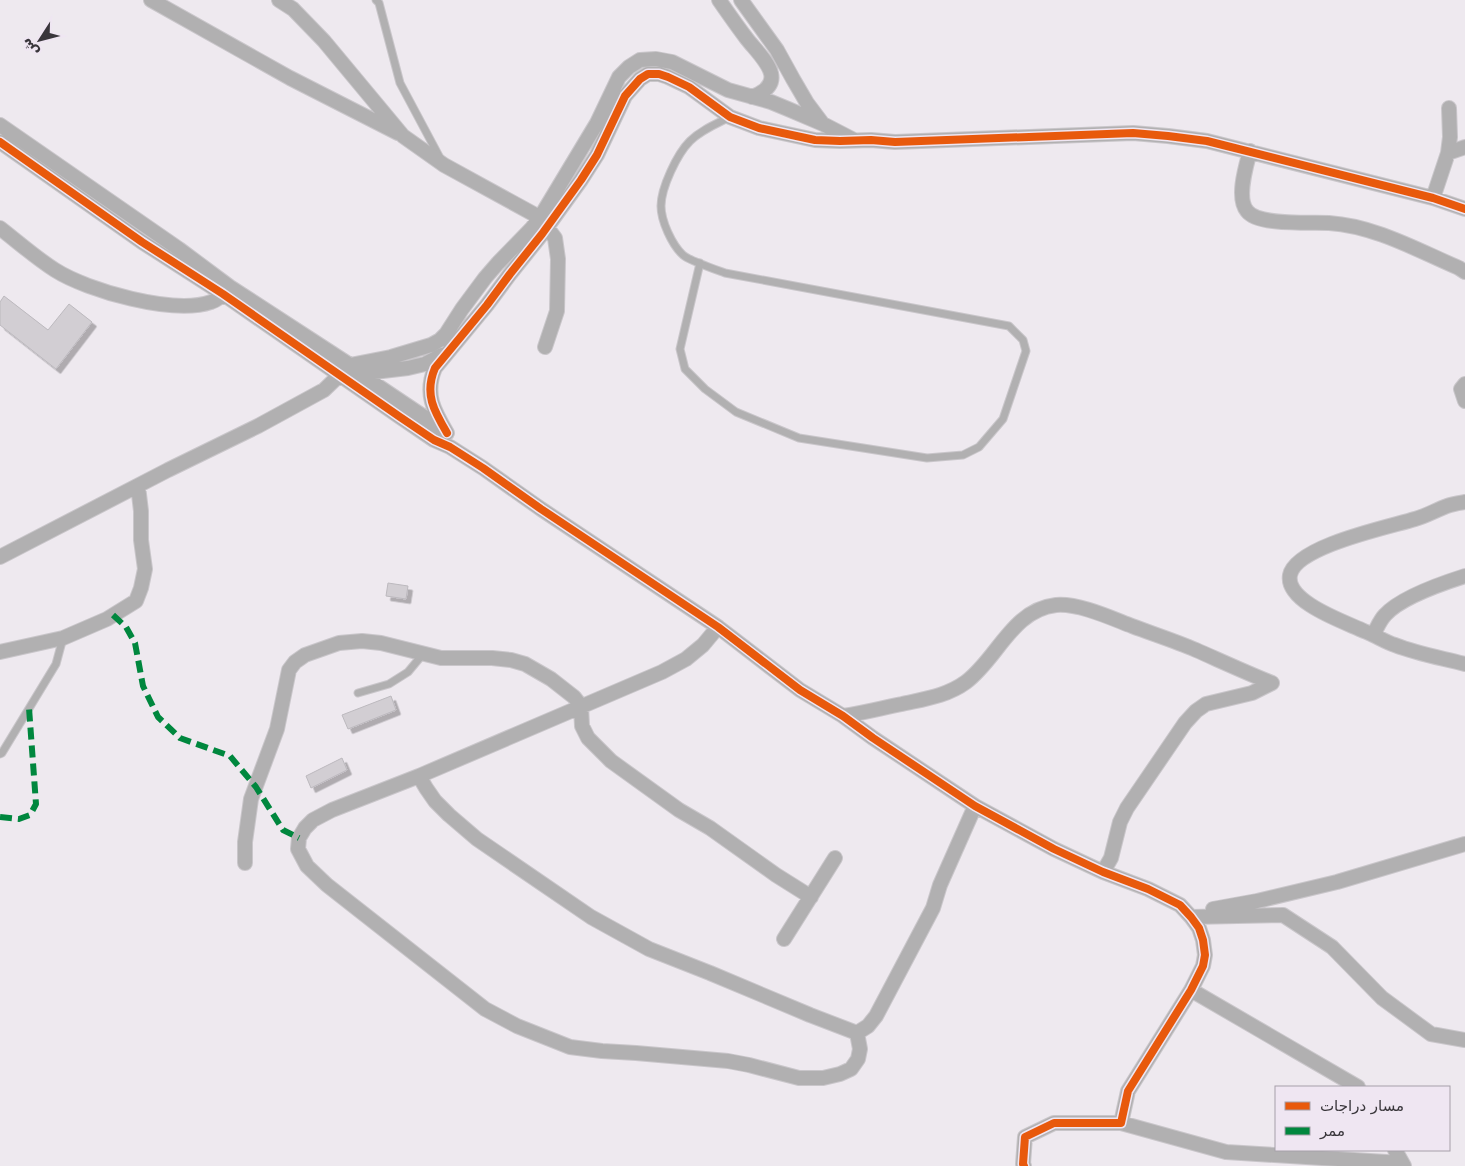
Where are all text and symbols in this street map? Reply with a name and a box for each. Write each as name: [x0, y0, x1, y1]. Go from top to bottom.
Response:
north arrow: [15, 15, 65, 65]
text: ش: [17, 35, 42, 60]
legend: [1275, 1086, 1450, 1151]
text: مسار دراجات: [1320, 1097, 1404, 1115]
text: ممر: [1319, 1122, 1345, 1140]

